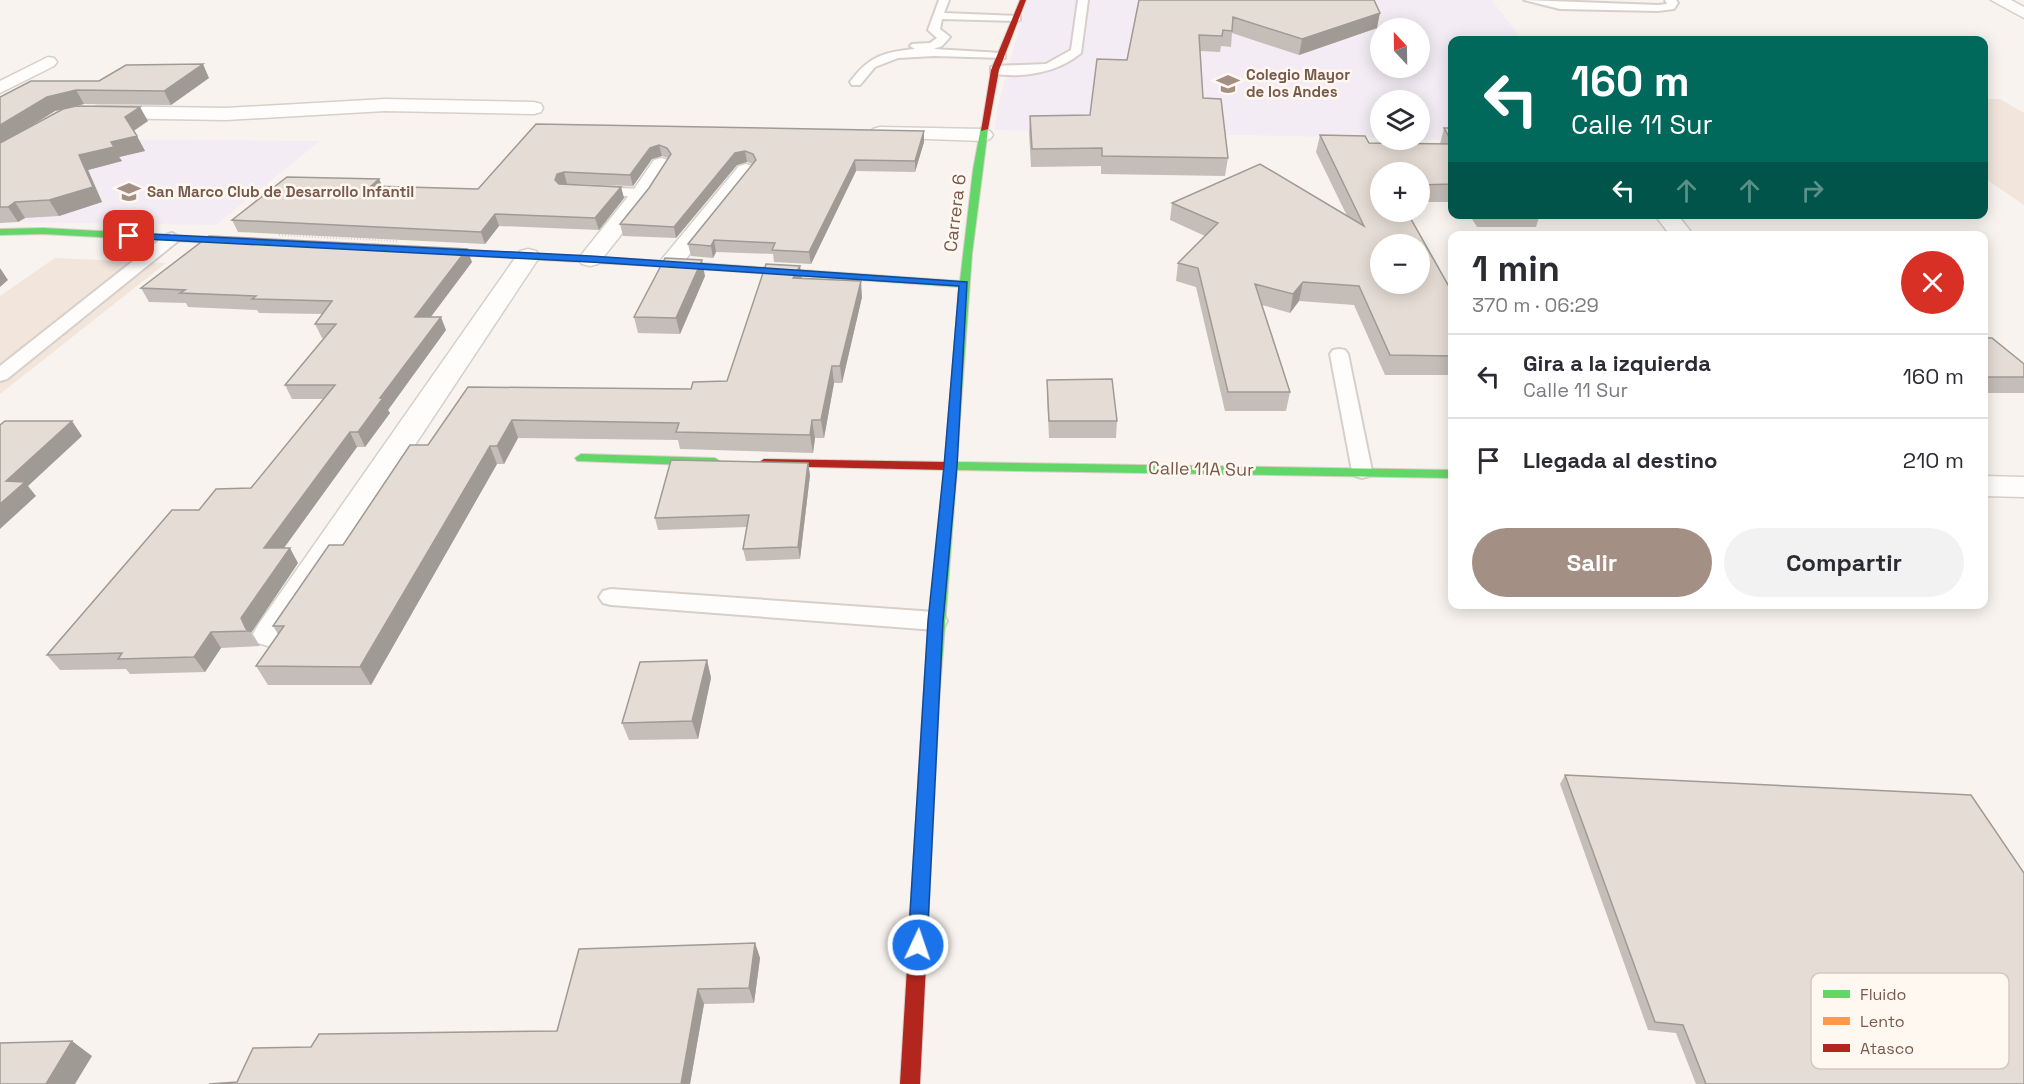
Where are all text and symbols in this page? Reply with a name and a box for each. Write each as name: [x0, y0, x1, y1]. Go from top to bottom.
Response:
north arrow: [1370, 18, 1430, 78]
map controls: [1370, 18, 1430, 294]
text: 160 m: [1571, 55, 1690, 108]
icon: left: [1472, 60, 1550, 138]
place label: Colegio Mayor de los Andes: [1246, 65, 1350, 101]
school or university icon: Colegio Mayor de los Andes: [1215, 71, 1241, 97]
button: layers: [1370, 90, 1430, 150]
text: Calle 11 Sur: [1571, 107, 1713, 142]
button: +: [1370, 162, 1430, 222]
street label: Carrera 6: [938, 173, 971, 253]
icon: left: [1607, 174, 1640, 207]
icon: ahead: [1670, 174, 1703, 207]
icon: ahead: [1733, 174, 1766, 207]
icon: right: [1796, 174, 1829, 207]
school or university icon: San Marco Club de Desarrollo Infantil: [116, 179, 142, 205]
place label: San Marco Club de Desarrollo Infantil: [147, 182, 414, 201]
pin: [103, 210, 154, 261]
icon: arrive: [112, 219, 145, 252]
button: −: [1370, 234, 1430, 294]
text: 1 min: [1472, 246, 1560, 292]
button: close: [1901, 251, 1964, 314]
text: 370 m · 06:29: [1472, 292, 1599, 318]
text: Gira a la izquierda: [1523, 349, 1711, 377]
icon: left: [1472, 360, 1505, 393]
text: 160 m: [1903, 362, 1964, 390]
text: Calle 11 Sur: [1523, 377, 1628, 403]
icon: arrive: [1472, 444, 1505, 477]
text: Llegada al destino: [1523, 446, 1717, 474]
text: 210 m: [1903, 446, 1964, 474]
street label: Calle 11A Sur: [1148, 456, 1254, 481]
button: Salir: [1472, 528, 1712, 597]
button: Compartir: [1724, 528, 1964, 597]
position arrow: [886, 913, 950, 977]
legend: [1811, 973, 2009, 1069]
text: Fluido: [1860, 984, 1906, 1005]
text: Lento: [1860, 1011, 1905, 1032]
text: Atasco: [1860, 1038, 1914, 1059]

